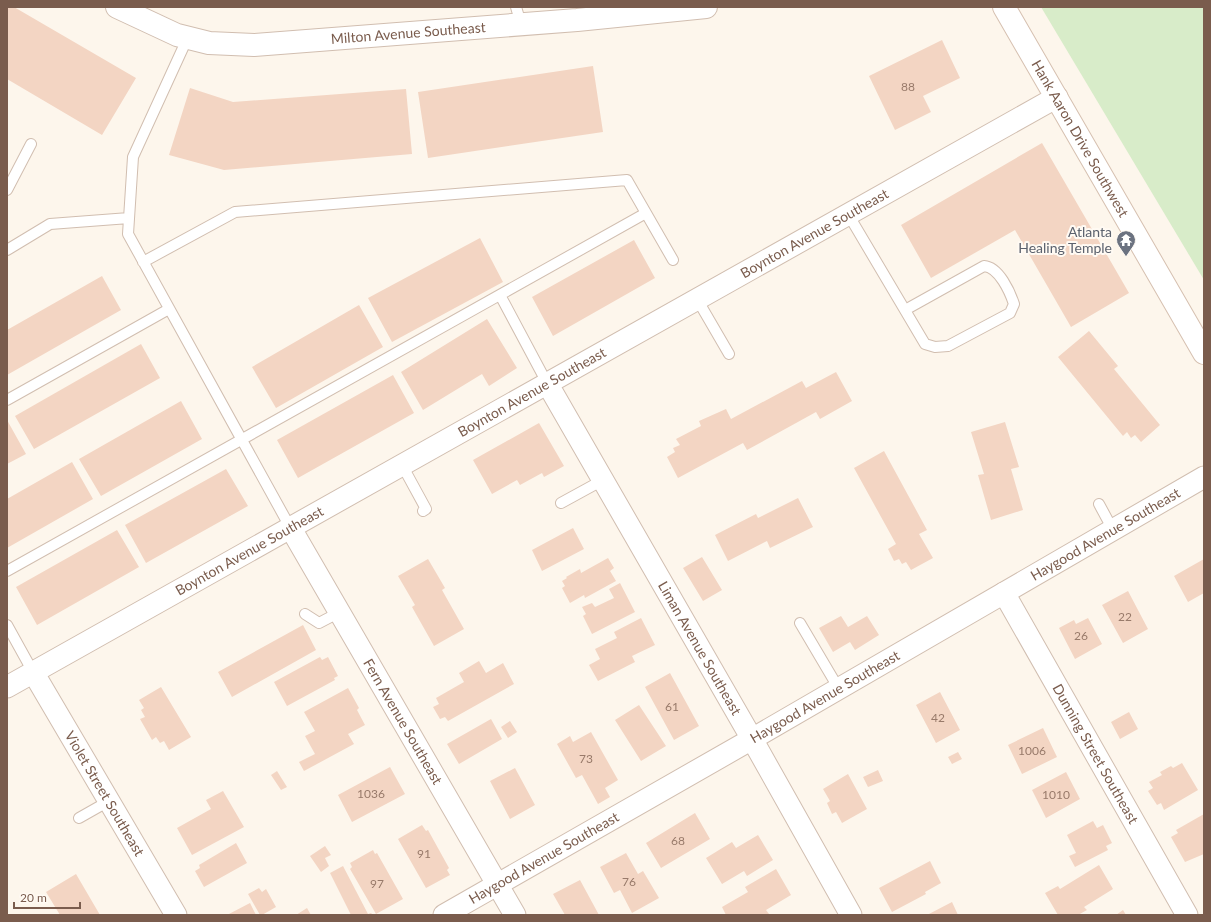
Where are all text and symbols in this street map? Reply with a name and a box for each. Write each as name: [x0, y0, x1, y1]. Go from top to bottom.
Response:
street label: Milton Avenue Southeast: [330, 18, 486, 47]
street label: Hank Aaron Drive Southwest: [1028, 57, 1133, 220]
house number: 88: [901, 79, 915, 94]
street label: Boynton Avenue Southeast: [737, 185, 891, 281]
place label: Atlanta Healing Temple: [1018, 223, 1112, 256]
temple icon: Atlanta Healing Temple: [1115, 229, 1137, 257]
street label: Boynton Avenue Southeast: [455, 343, 609, 440]
street label: Haygood Avenue Southeast: [1027, 484, 1183, 584]
street label: Boynton Avenue Southeast: [172, 502, 326, 599]
street label: Liman Avenue Southeast: [655, 578, 745, 718]
house number: 22: [1118, 609, 1132, 624]
house number: 26: [1074, 628, 1088, 643]
street label: Haygood Avenue Southeast: [747, 646, 902, 746]
street label: Fern Avenue Southeast: [360, 656, 446, 787]
street label: Dunning Street Southeast: [1049, 681, 1142, 827]
house number: 61: [665, 699, 679, 714]
house number: 42: [931, 710, 945, 725]
street label: Violet Street Southeast: [62, 728, 148, 859]
house number: 1006: [1018, 743, 1046, 758]
house number: 73: [579, 751, 593, 766]
house number: 1036: [357, 786, 385, 801]
house number: 1010: [1042, 787, 1070, 802]
street label: Haygood Avenue Southeast: [466, 808, 622, 907]
house number: 68: [671, 833, 685, 848]
house number: 91: [417, 846, 431, 861]
house number: 76: [622, 874, 636, 889]
house number: 97: [370, 876, 384, 891]
scale bar: [14, 884, 80, 910]
text: 20 m: [20, 890, 47, 905]

